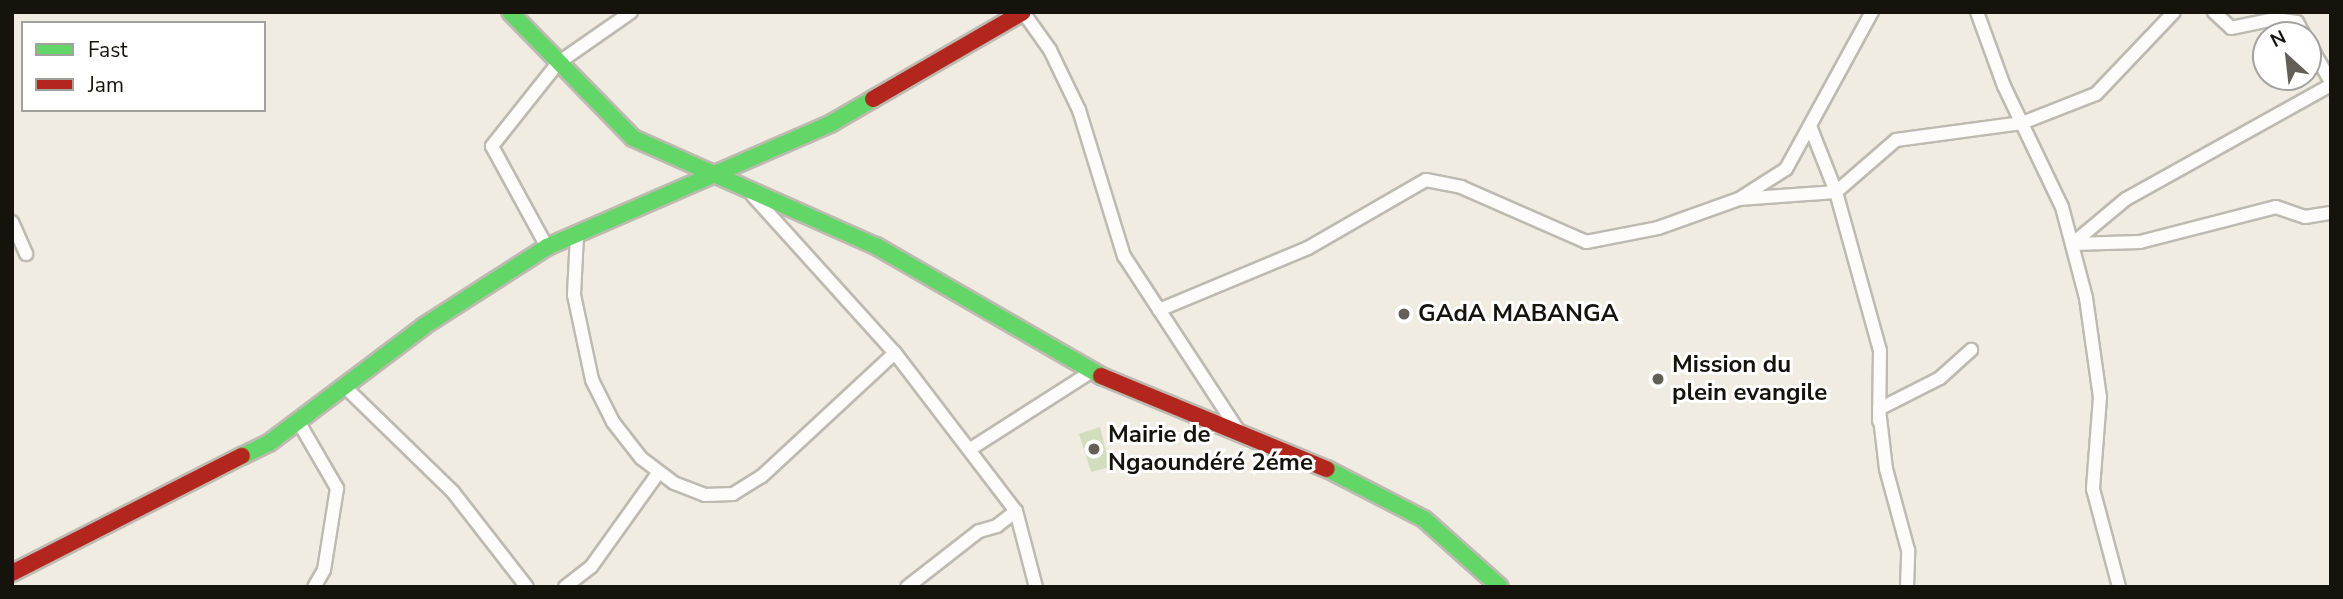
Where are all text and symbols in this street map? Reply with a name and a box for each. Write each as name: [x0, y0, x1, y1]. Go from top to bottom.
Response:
legend: [21, 21, 266, 112]
north arrow: [2252, 21, 2322, 91]
text: N: [2266, 24, 2291, 54]
text: Fast: [88, 36, 128, 64]
text: Jam: [88, 71, 124, 99]
place label: GAdA MABANGA: [1418, 300, 1619, 328]
marker: GAdA MABANGA: [1396, 306, 1412, 322]
place label: Mission du plein evangile: [1672, 351, 1827, 407]
marker: Mission du plein evangile: [1650, 371, 1666, 387]
place label: Mairie de Ngaoundéré 2éme: [1108, 421, 1313, 477]
marker: Mairie de Ngaoundéré 2éme: [1086, 441, 1102, 457]

